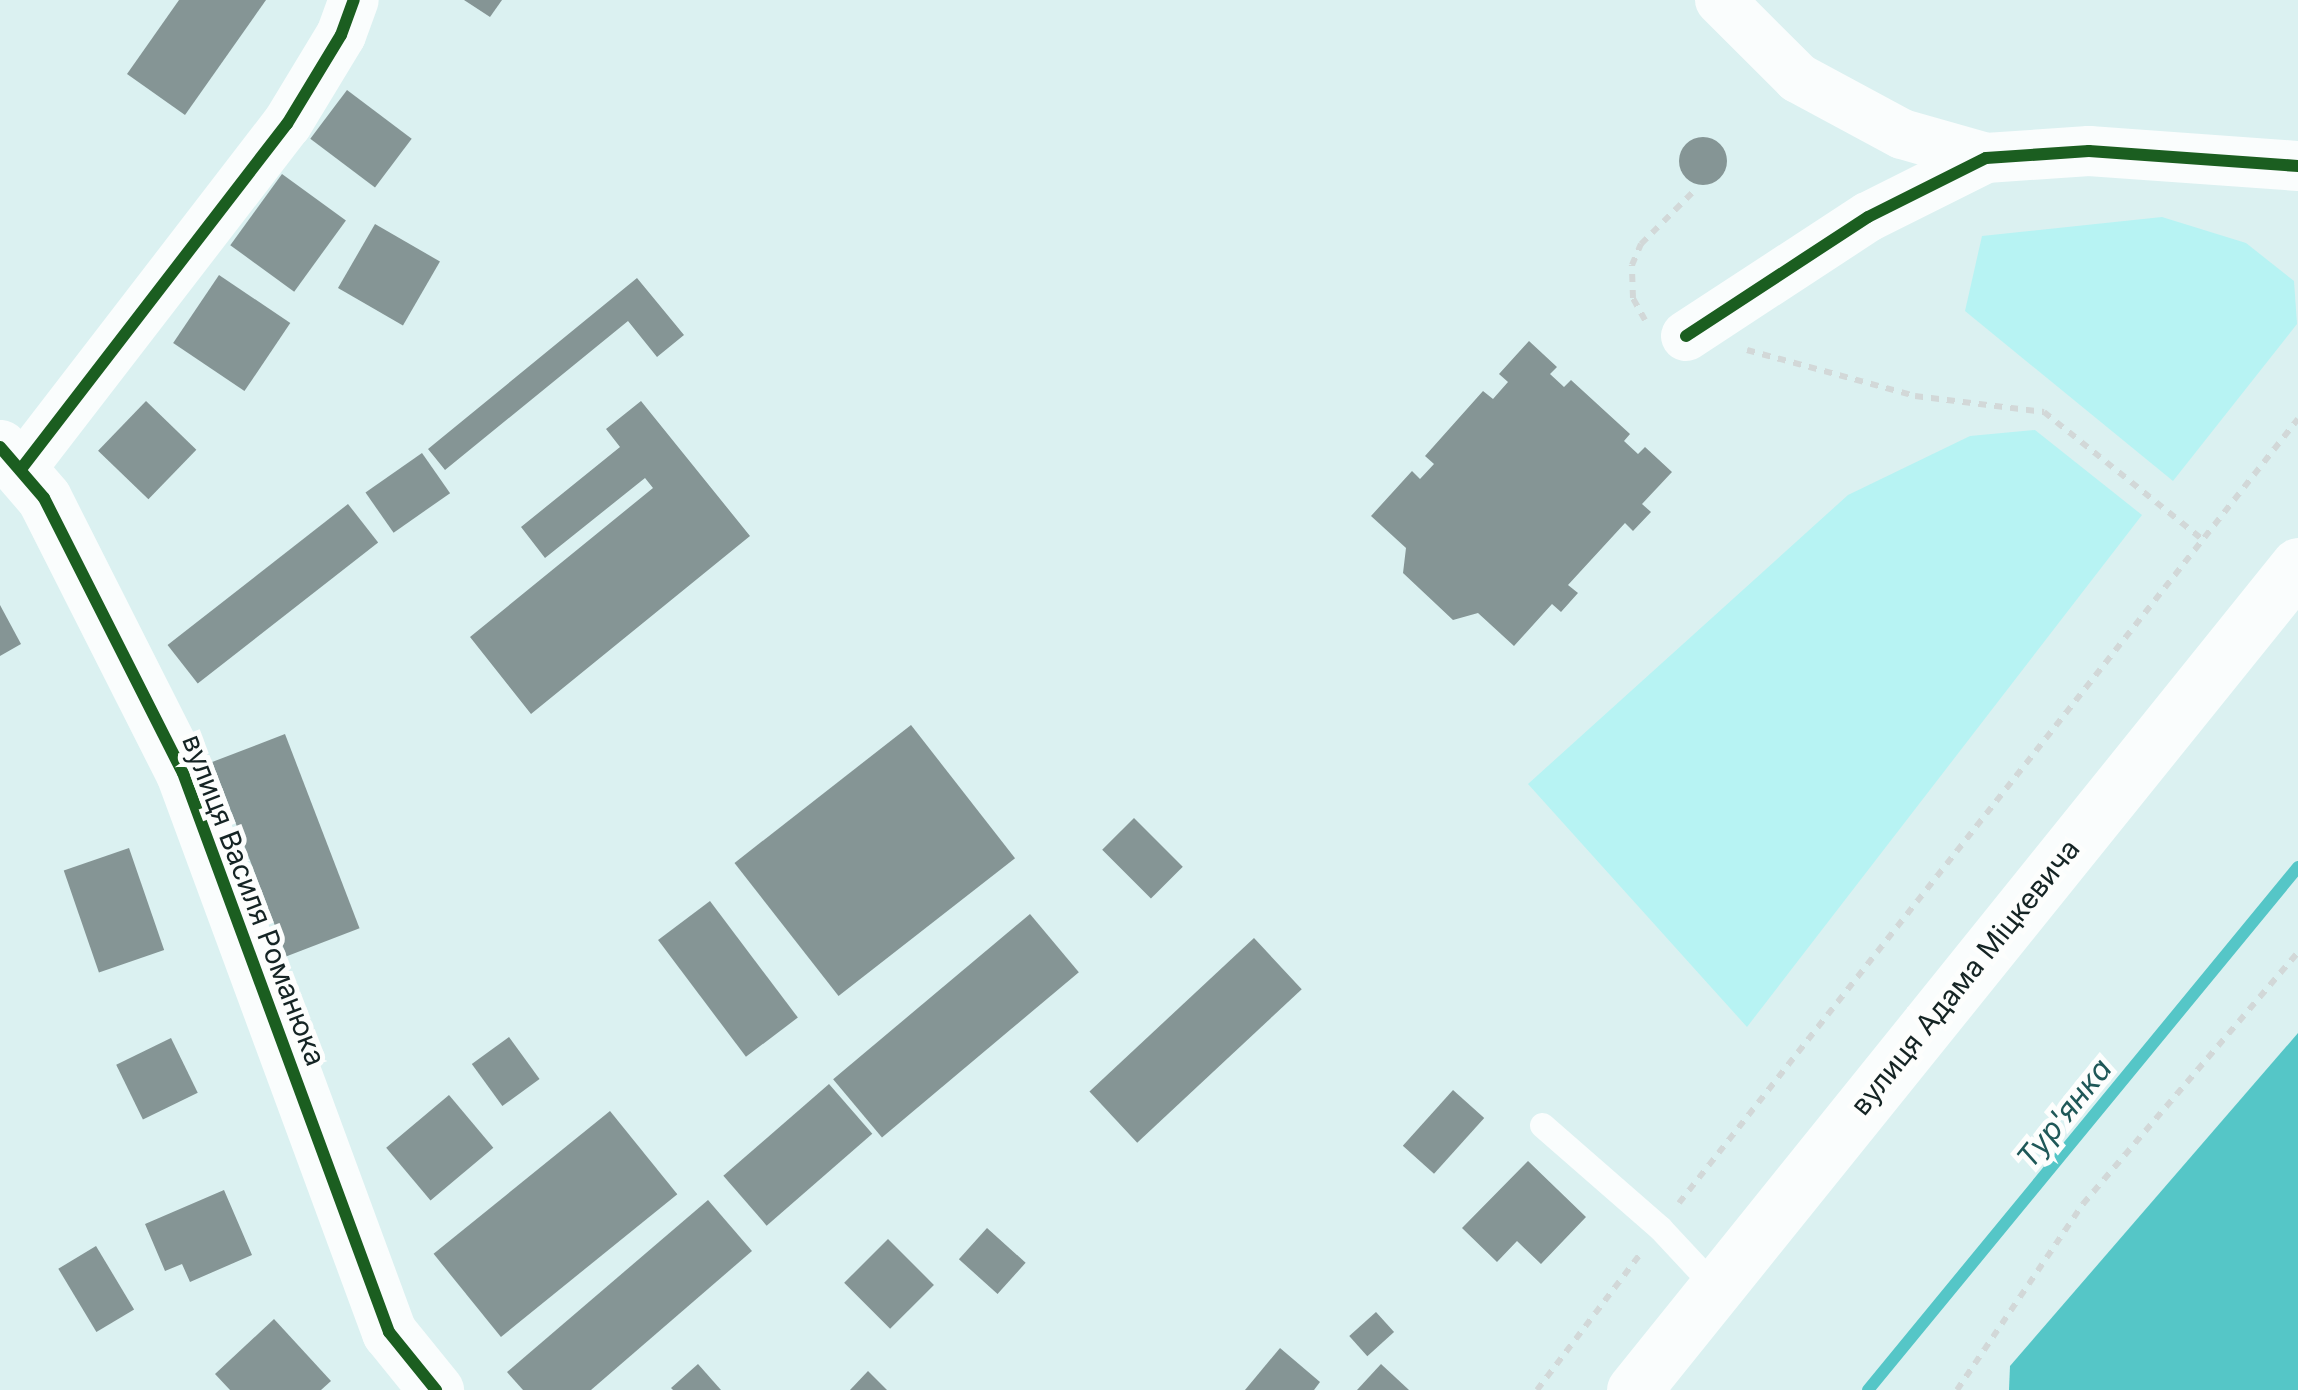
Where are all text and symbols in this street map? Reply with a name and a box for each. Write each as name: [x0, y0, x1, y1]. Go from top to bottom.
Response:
street label: вулиця Василя Романюка: [175, 730, 333, 1070]
street label: вулиця Адама Міцкевича: [1843, 832, 2087, 1122]
water label: Тур'янка: [2009, 1051, 2119, 1175]

